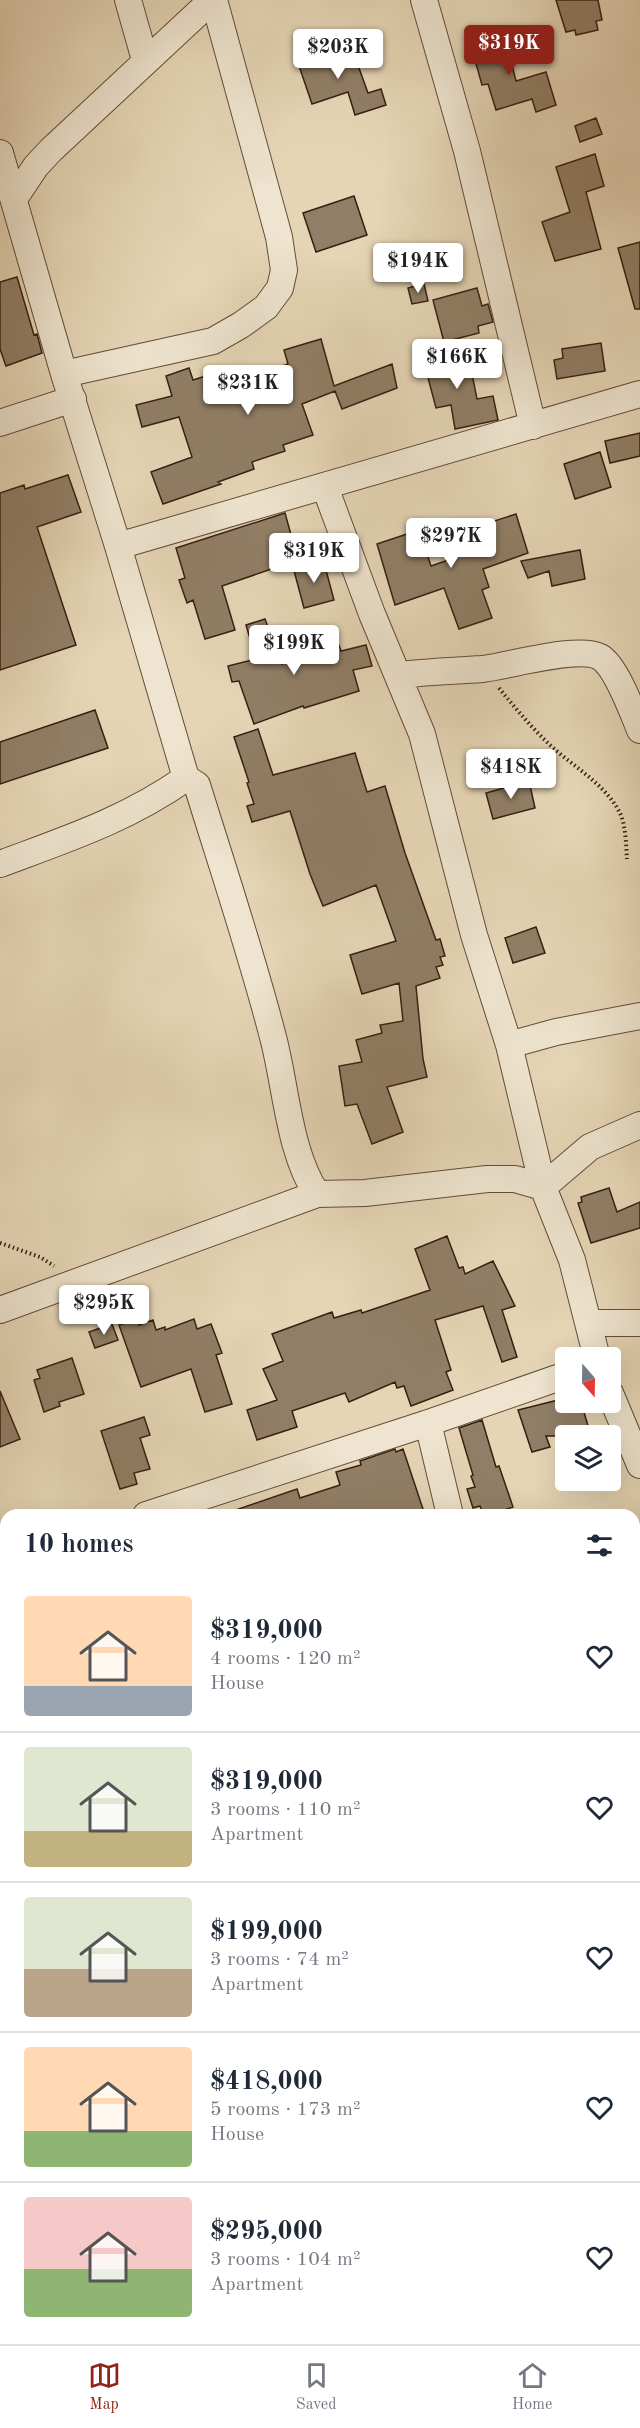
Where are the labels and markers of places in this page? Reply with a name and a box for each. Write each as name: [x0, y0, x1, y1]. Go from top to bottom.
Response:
pin: $319K: [467, 25, 551, 76]
pin: $203K: [296, 29, 380, 80]
pin: $194K: [376, 243, 460, 294]
pin: $166K: [415, 339, 499, 390]
pin: $231K: [206, 365, 290, 416]
pin: $297K: [409, 518, 493, 569]
pin: $319K: [272, 533, 356, 584]
pin: $199K: [252, 625, 336, 676]
pin: $418K: [469, 749, 553, 800]
pin: $295K: [62, 1285, 146, 1336]

